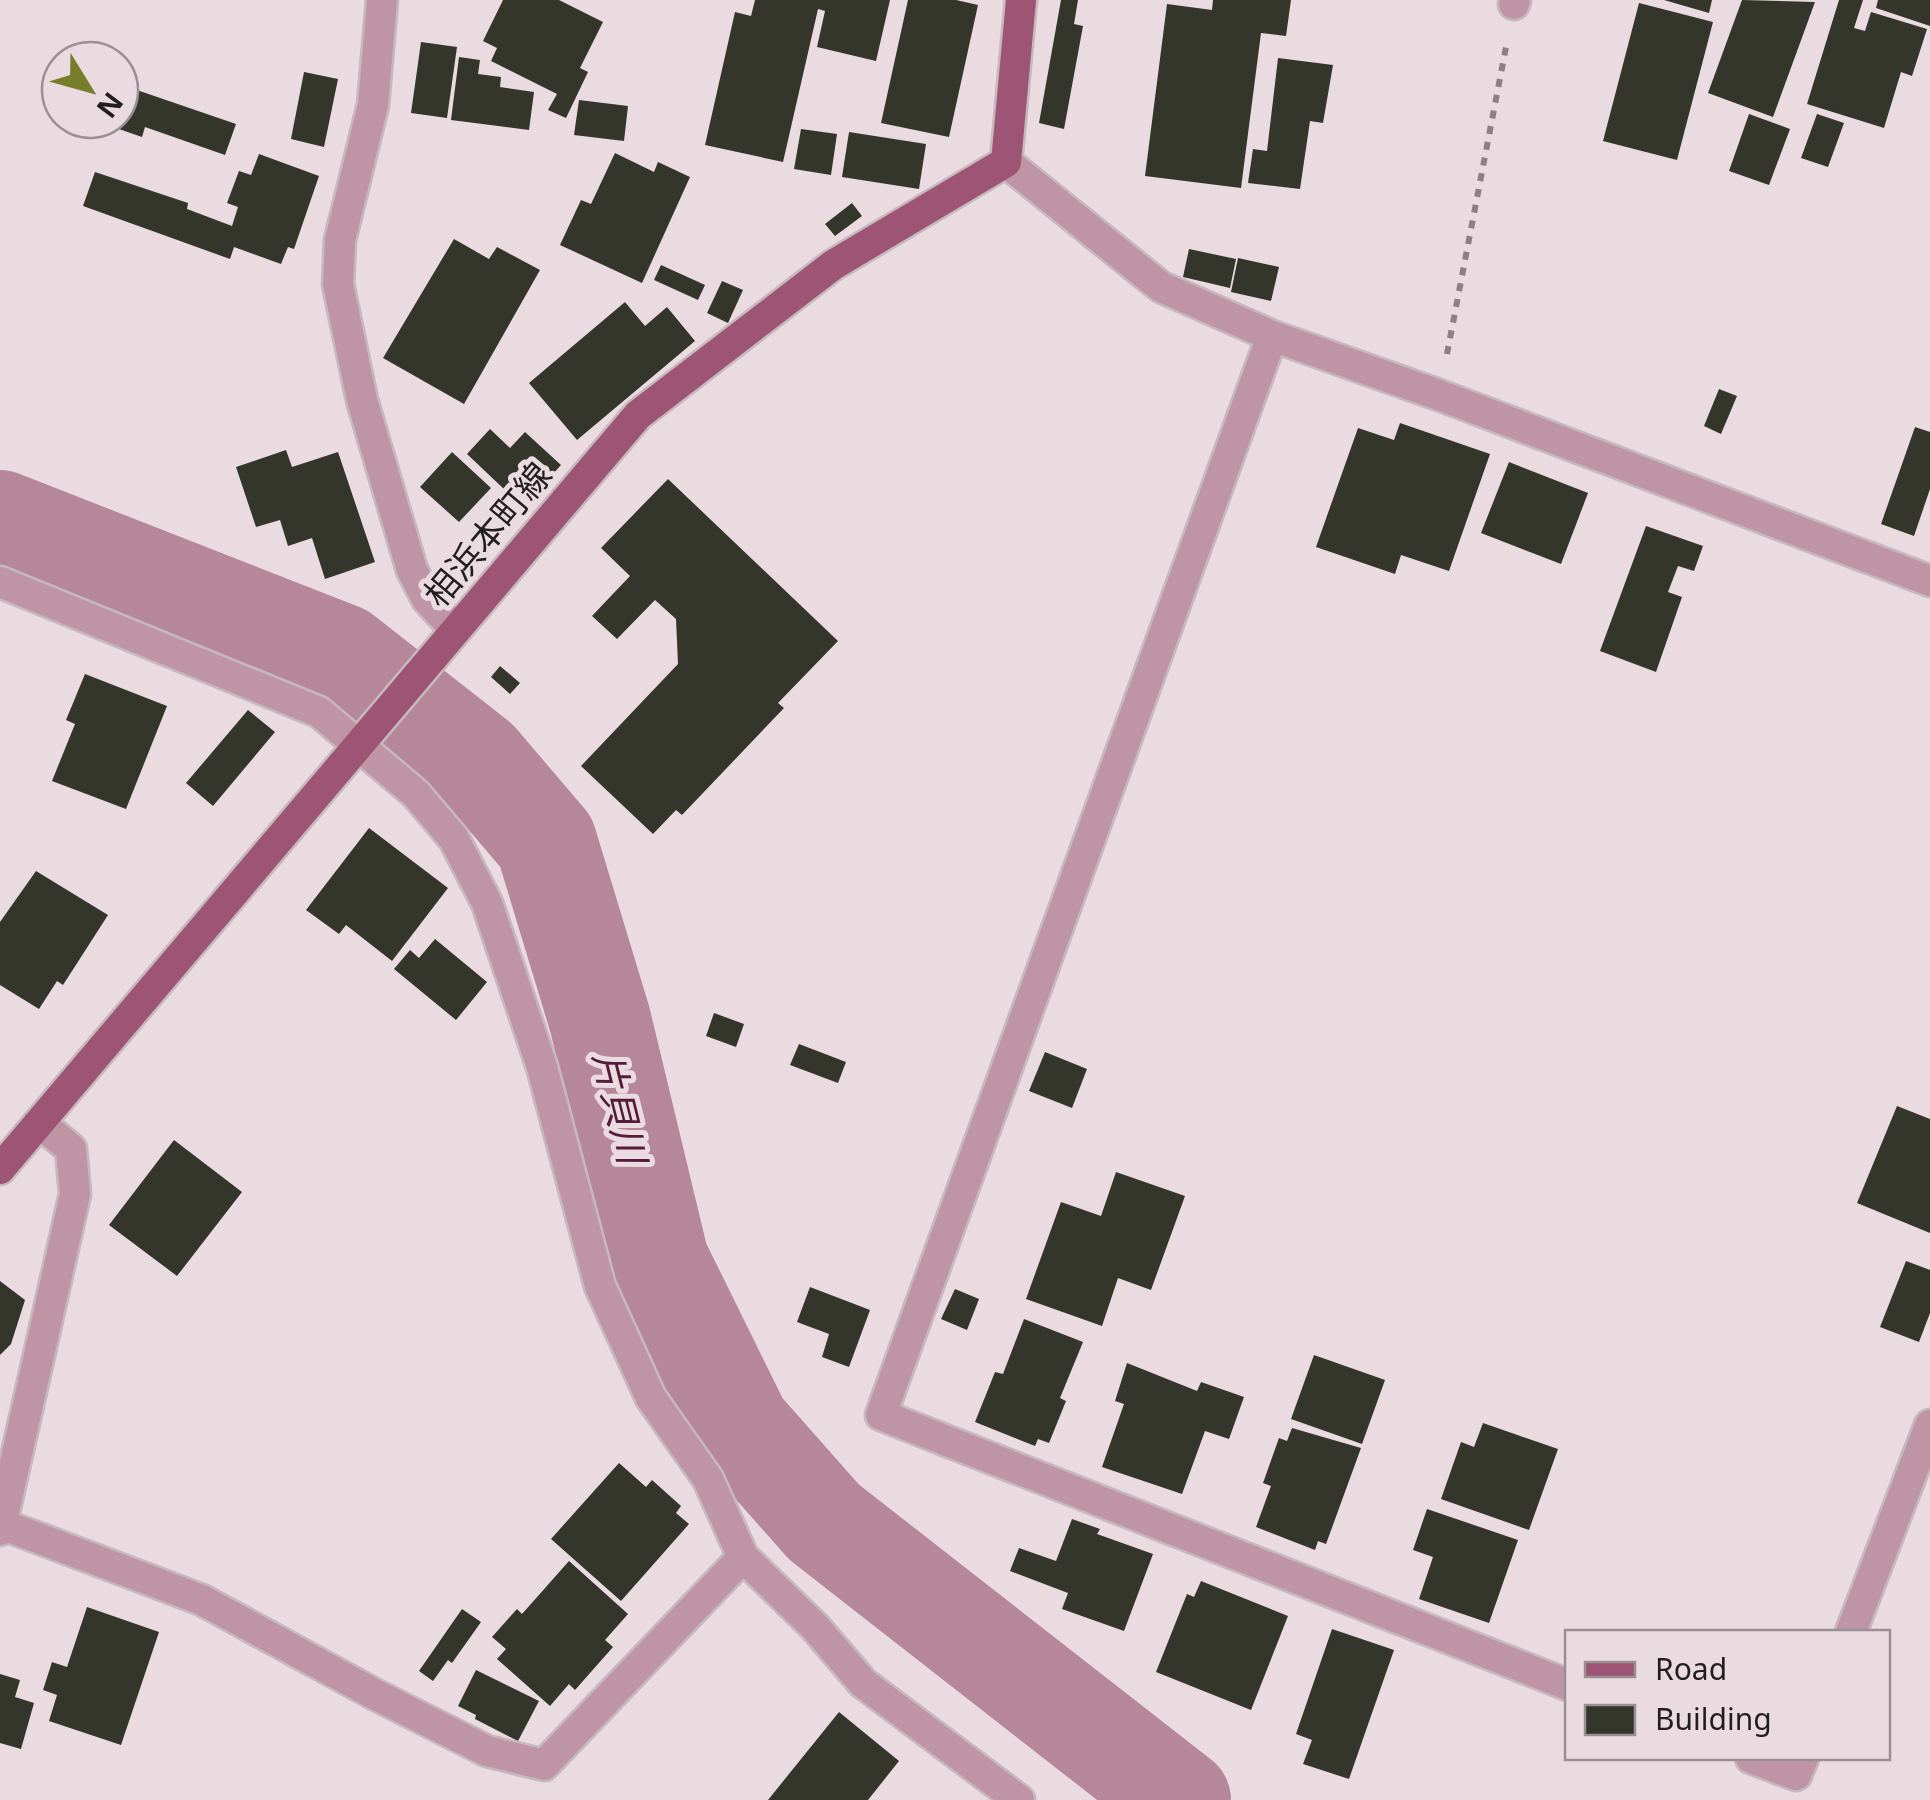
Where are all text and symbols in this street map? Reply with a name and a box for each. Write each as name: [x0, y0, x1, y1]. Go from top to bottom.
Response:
north arrow: [40, 40, 140, 140]
text: N: [89, 85, 133, 126]
street label: 相浜本町線: [413, 452, 561, 616]
water label: 片貝川: [582, 1045, 661, 1172]
legend: [1565, 1630, 1890, 1760]
text: Road: [1655, 1648, 1727, 1689]
text: Building: [1655, 1698, 1772, 1739]

